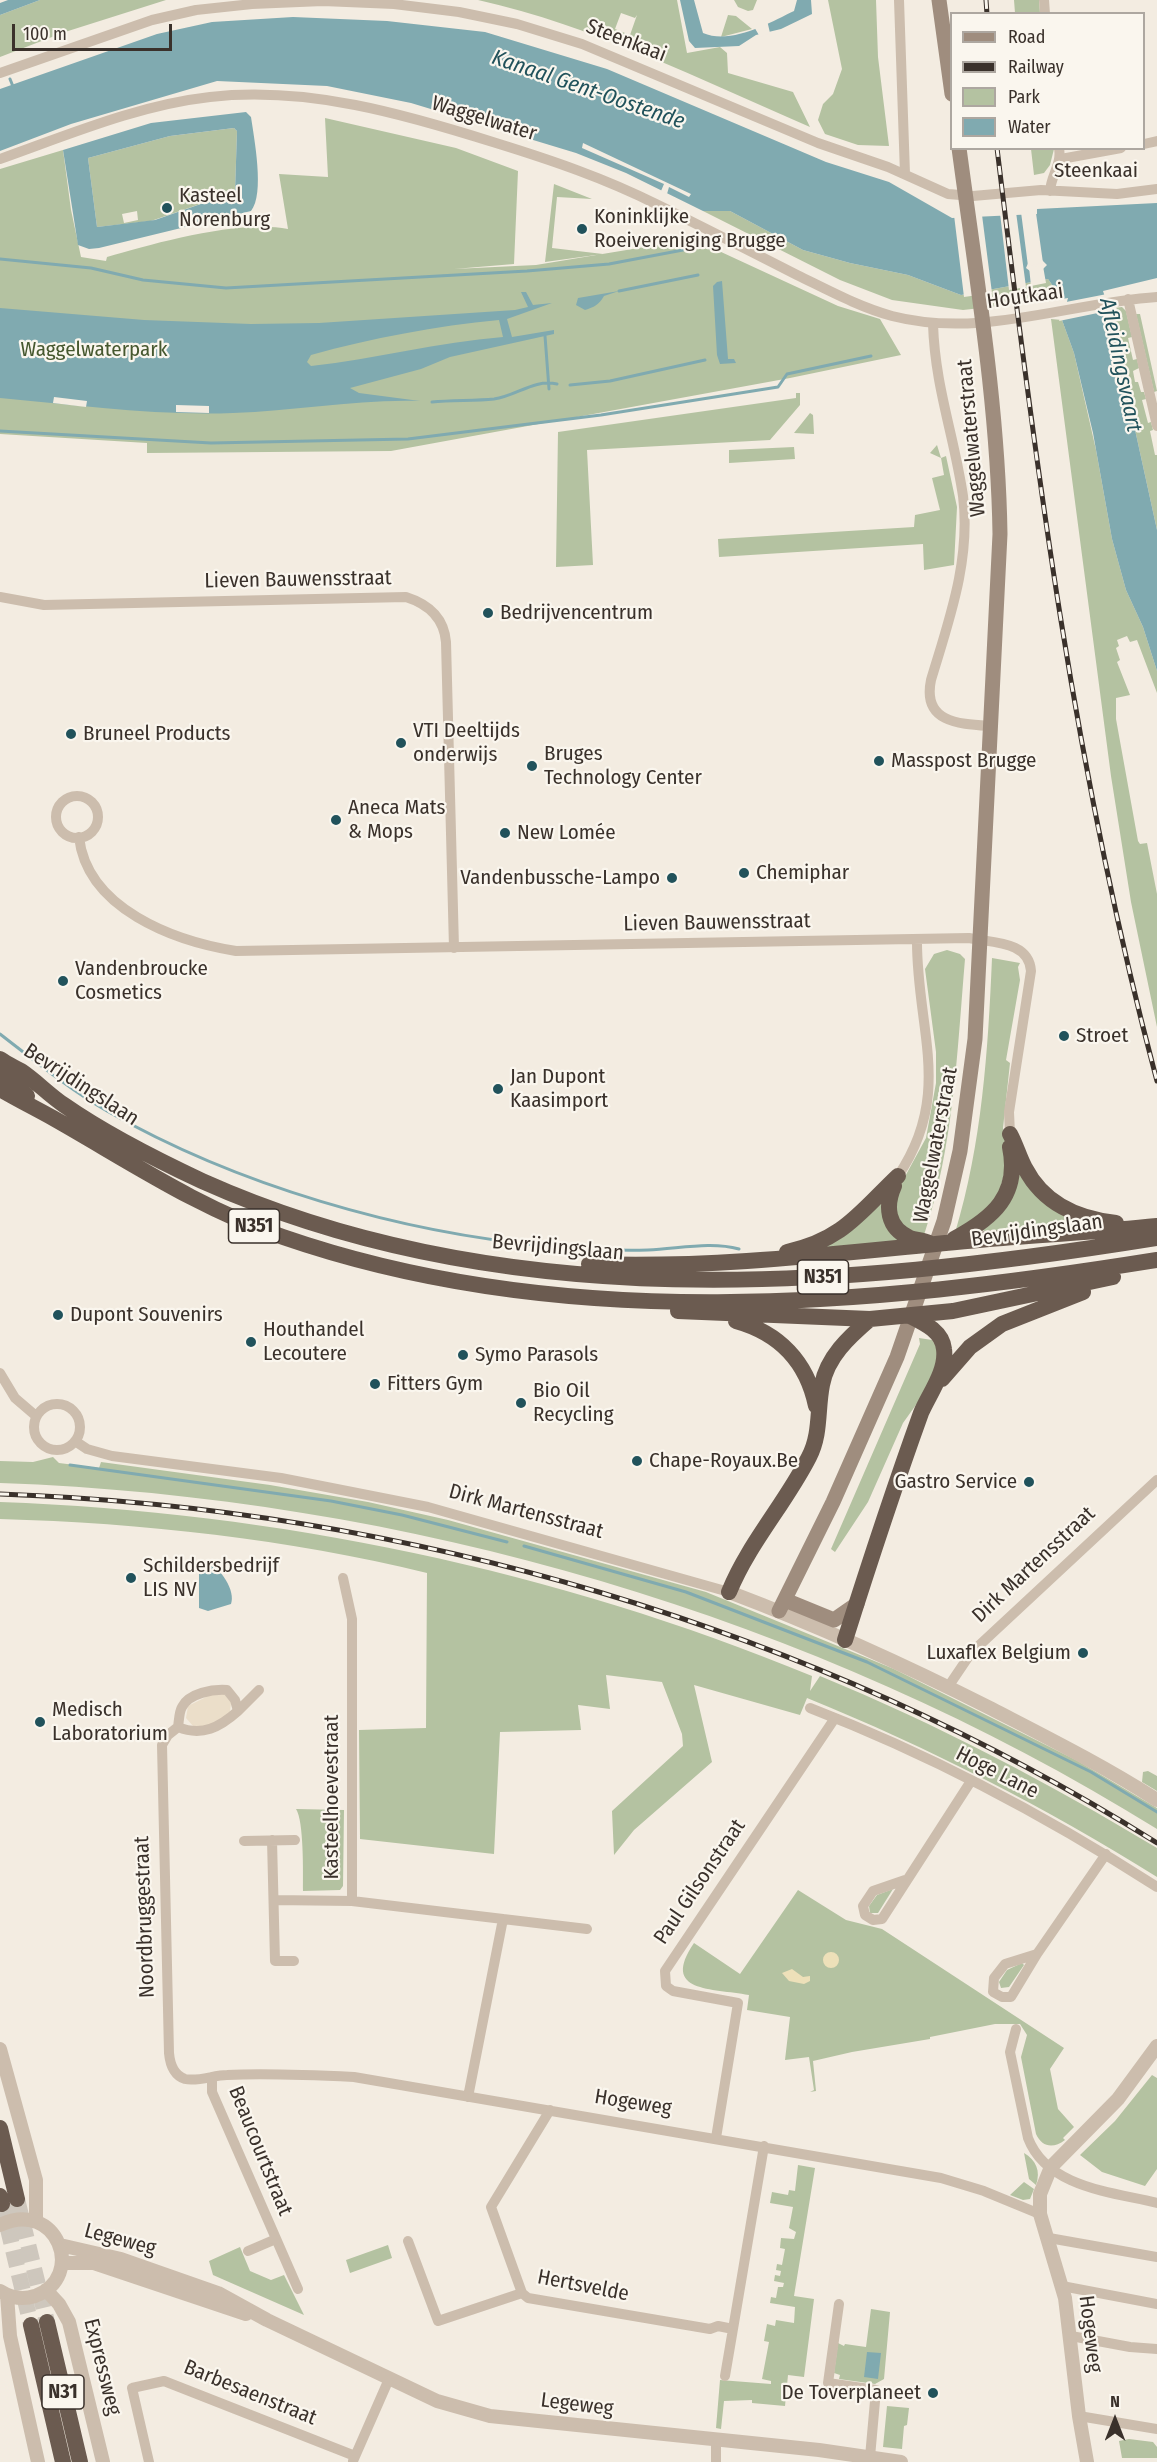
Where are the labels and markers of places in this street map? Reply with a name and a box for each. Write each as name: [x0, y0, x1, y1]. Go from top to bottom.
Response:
place label: Kasteel Norenburg: [179, 183, 270, 233]
marker: Kasteel Norenburg: [160, 201, 174, 215]
place label: Koninklijke Roeivereniging Brugge: [594, 204, 786, 254]
marker: Koninklijke Roeivereniging Brugge: [575, 222, 589, 236]
place label: Bedrijvencentrum: [500, 600, 653, 626]
marker: Bedrijvencentrum: [481, 606, 495, 620]
place label: VTI Deeltijds onderwijs: [413, 718, 520, 768]
place label: Bruneel Products: [83, 721, 231, 747]
marker: Bruneel Products: [64, 727, 78, 741]
marker: VTI Deeltijds onderwijs: [394, 736, 408, 750]
place label: Bruges Technology Center: [544, 741, 702, 791]
place label: Masspost Brugge: [891, 748, 1036, 774]
marker: Masspost Brugge: [872, 754, 886, 768]
marker: Bruges Technology Center: [525, 759, 539, 773]
place label: Aneca Mats & Mops: [348, 795, 446, 845]
marker: Aneca Mats & Mops: [329, 813, 343, 827]
place label: New Lomée: [517, 820, 616, 846]
marker: New Lomée: [498, 826, 512, 840]
place label: Chemiphar: [756, 860, 849, 886]
place label: Vandenbussche-Lampo: [460, 865, 660, 891]
marker: Chemiphar: [737, 866, 751, 880]
marker: Vandenbussche-Lampo: [665, 871, 679, 885]
place label: Vandenbroucke Cosmetics: [75, 956, 208, 1006]
marker: Vandenbroucke Cosmetics: [56, 974, 70, 988]
place label: Stroet: [1076, 1023, 1128, 1049]
marker: Stroet: [1057, 1029, 1071, 1043]
place label: Jan Dupont Kaasimport: [510, 1064, 608, 1114]
marker: Jan Dupont Kaasimport: [491, 1082, 505, 1096]
place label: Dupont Souvenirs: [70, 1302, 223, 1328]
marker: Dupont Souvenirs: [51, 1308, 65, 1322]
place label: Houthandel Lecoutere: [263, 1317, 364, 1367]
marker: Houthandel Lecoutere: [244, 1335, 258, 1349]
place label: Symo Parasols: [475, 1342, 598, 1368]
marker: Symo Parasols: [456, 1348, 470, 1362]
place label: Fitters Gym: [387, 1371, 483, 1397]
marker: Fitters Gym: [368, 1377, 382, 1391]
place label: Bio Oil Recycling: [533, 1378, 614, 1428]
marker: Bio Oil Recycling: [514, 1396, 528, 1410]
place label: Chape-Royaux.Be: [649, 1448, 798, 1474]
marker: Chape-Royaux.Be: [630, 1454, 644, 1468]
place label: Gastro Service: [895, 1469, 1017, 1495]
marker: Gastro Service: [1022, 1475, 1036, 1489]
place label: Schildersbedrijf LIS NV: [143, 1553, 279, 1603]
marker: Schildersbedrijf LIS NV: [124, 1571, 138, 1585]
place label: Luxaflex Belgium: [926, 1640, 1071, 1666]
marker: Luxaflex Belgium: [1076, 1646, 1090, 1660]
place label: Medisch Laboratorium: [52, 1697, 168, 1747]
marker: Medisch Laboratorium: [33, 1715, 47, 1729]
place label: De Toverplaneet: [781, 2380, 921, 2406]
marker: De Toverplaneet: [926, 2386, 940, 2400]

